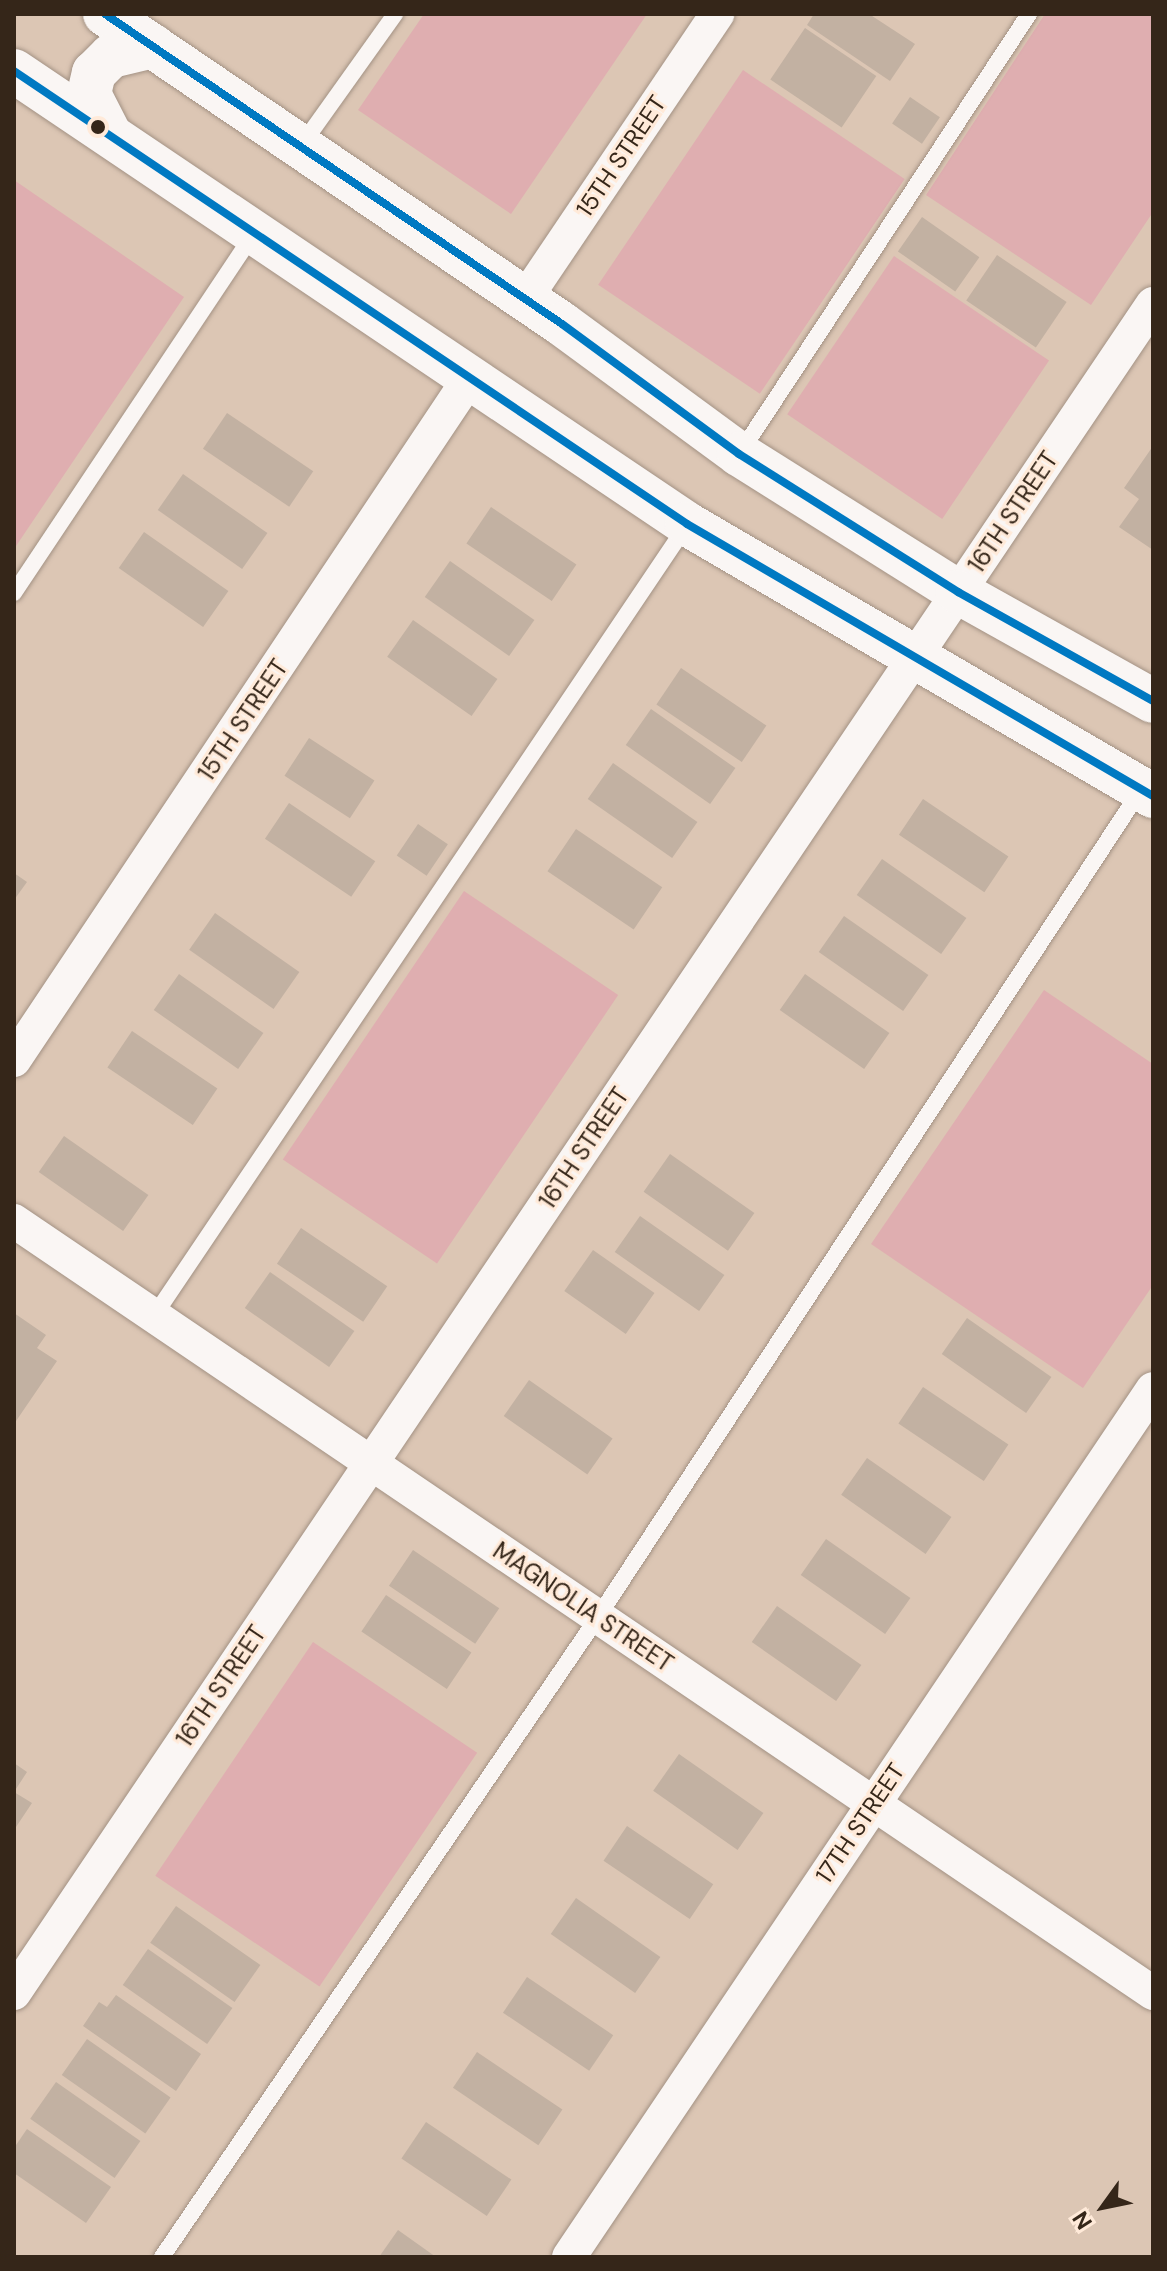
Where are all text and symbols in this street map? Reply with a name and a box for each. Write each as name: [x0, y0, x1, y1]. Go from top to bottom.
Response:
street label: 15TH STREET: [570, 90, 672, 222]
unlabelled marker: [90, 119, 106, 135]
street label: 16TH STREET: [962, 446, 1064, 578]
street label: 15TH STREET: [192, 654, 294, 786]
street label: 16TH STREET: [533, 1082, 635, 1214]
street label: MAGNOLIA STREET: [488, 1536, 678, 1678]
street label: 16TH STREET: [170, 1620, 272, 1752]
street label: 17TH STREET: [809, 1758, 911, 1888]
north arrow: [1063, 2167, 1143, 2247]
text: N: [1066, 2206, 1099, 2235]

